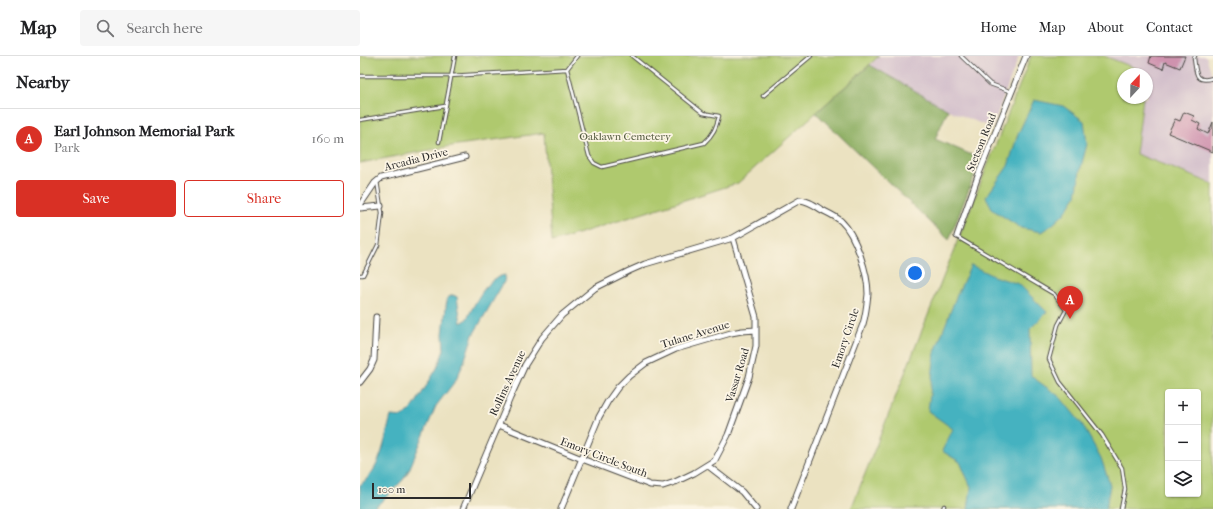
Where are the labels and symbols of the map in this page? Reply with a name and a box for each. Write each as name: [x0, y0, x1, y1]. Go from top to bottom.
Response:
north arrow: [1117, 68, 1153, 104]
street label: Stetson Road: [964, 110, 999, 173]
park label: Oaklawn Cemetery: [579, 130, 672, 143]
street label: Arcadia Drive: [382, 145, 450, 174]
your location: [905, 263, 925, 283]
pin: A: [1057, 286, 1083, 319]
street label: Emory Circle: [829, 306, 862, 370]
street label: Tulane Avenue: [659, 318, 732, 351]
street label: Vassar Road: [723, 345, 752, 405]
street label: Rollins Avenue: [487, 348, 529, 418]
street label: Emory Circle South: [558, 435, 650, 480]
scale bar: [372, 481, 471, 500]

